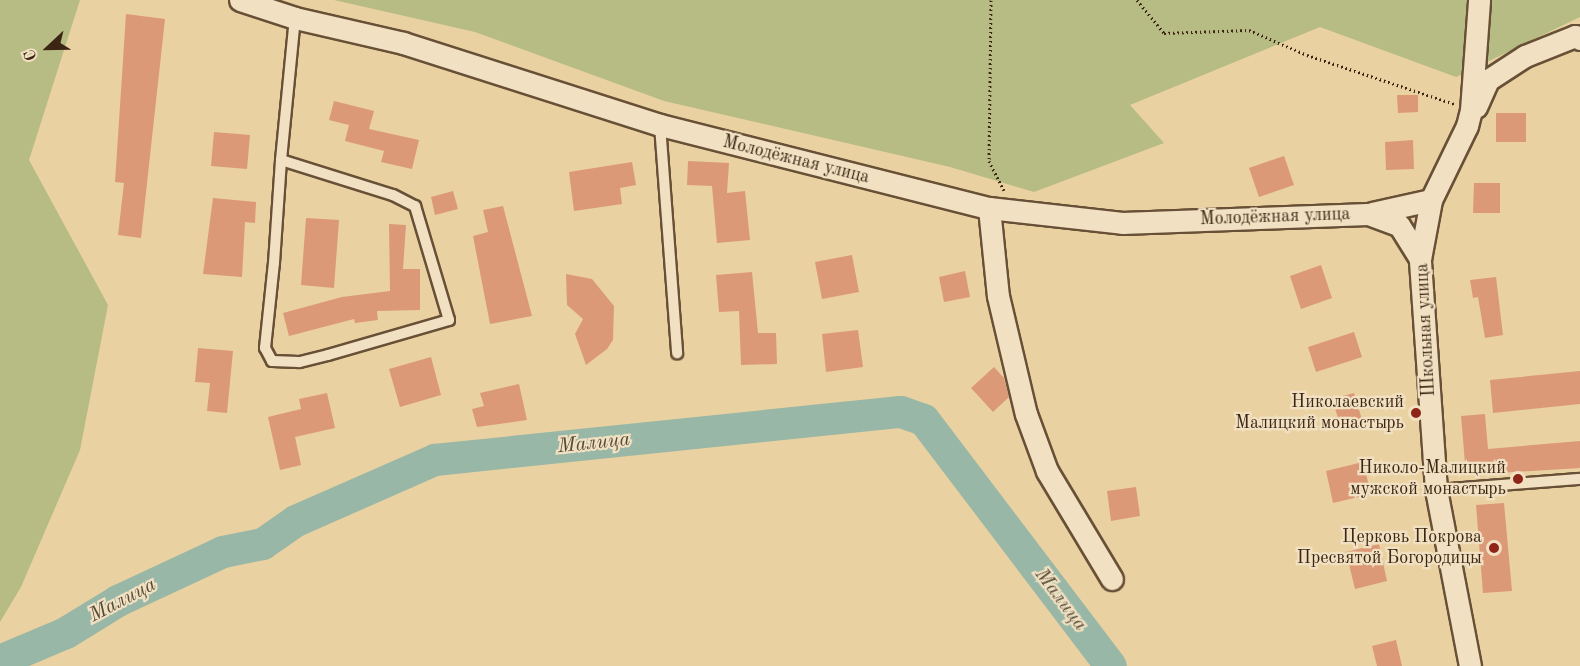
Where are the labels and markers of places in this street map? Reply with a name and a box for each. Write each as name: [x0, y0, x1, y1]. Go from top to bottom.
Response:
place label: Николаевский Малицкий монастырь: [1235, 392, 1404, 434]
marker: Николаевский Малицкий монастырь: [1409, 406, 1423, 420]
place label: Николо-Малицкий мужской монастырь: [1350, 458, 1506, 500]
marker: Николо-Малицкий мужской монастырь: [1511, 472, 1525, 486]
place label: Церковь Покрова Пресвятой Богородицы: [1297, 527, 1482, 570]
marker: Церковь Покрова Пресвятой Богородицы: [1487, 541, 1501, 555]

